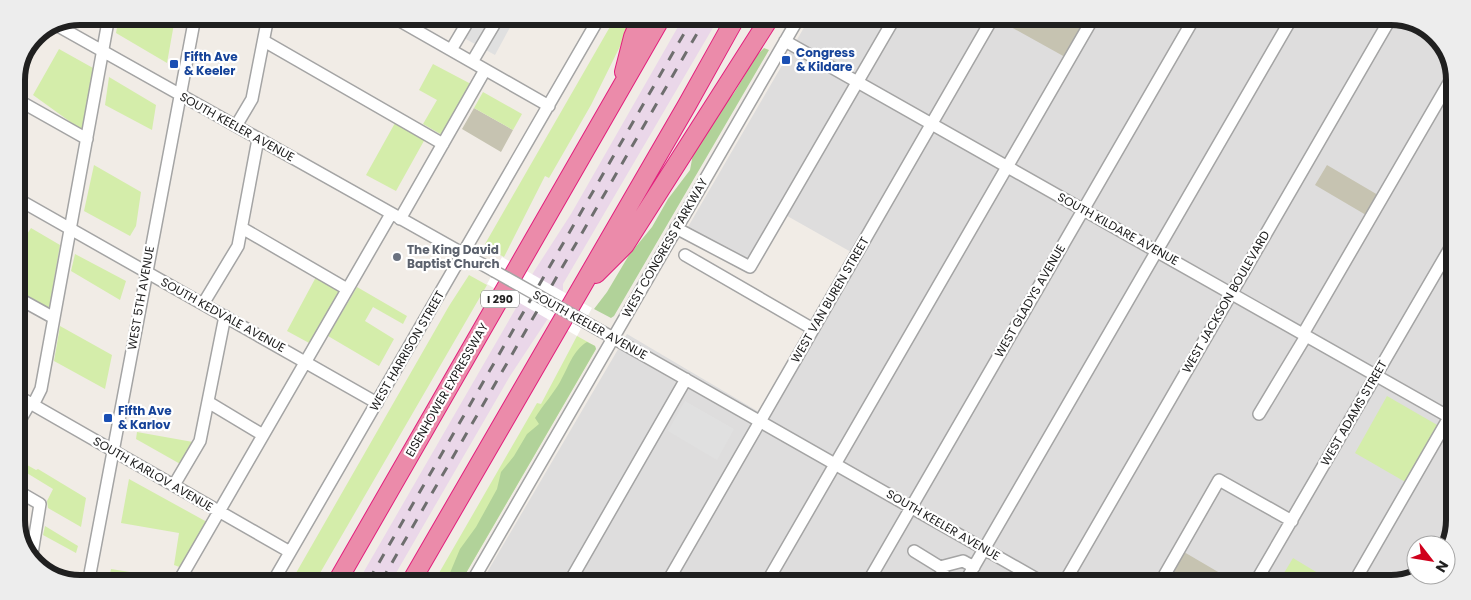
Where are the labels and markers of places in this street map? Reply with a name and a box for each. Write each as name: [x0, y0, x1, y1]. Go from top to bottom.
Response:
place label: Congress & Kildare: [796, 44, 855, 75]
place label: Fifth Ave & Keeler: [184, 48, 238, 79]
marker: Congress & Kildare: [780, 54, 792, 66]
marker: Fifth Ave & Keeler: [168, 58, 180, 70]
place label: The King David Baptist Church: [407, 241, 500, 272]
marker: The King David Baptist Church: [391, 251, 403, 263]
place label: Fifth Ave & Karlov: [118, 402, 172, 433]
marker: Fifth Ave & Karlov: [102, 412, 114, 424]

